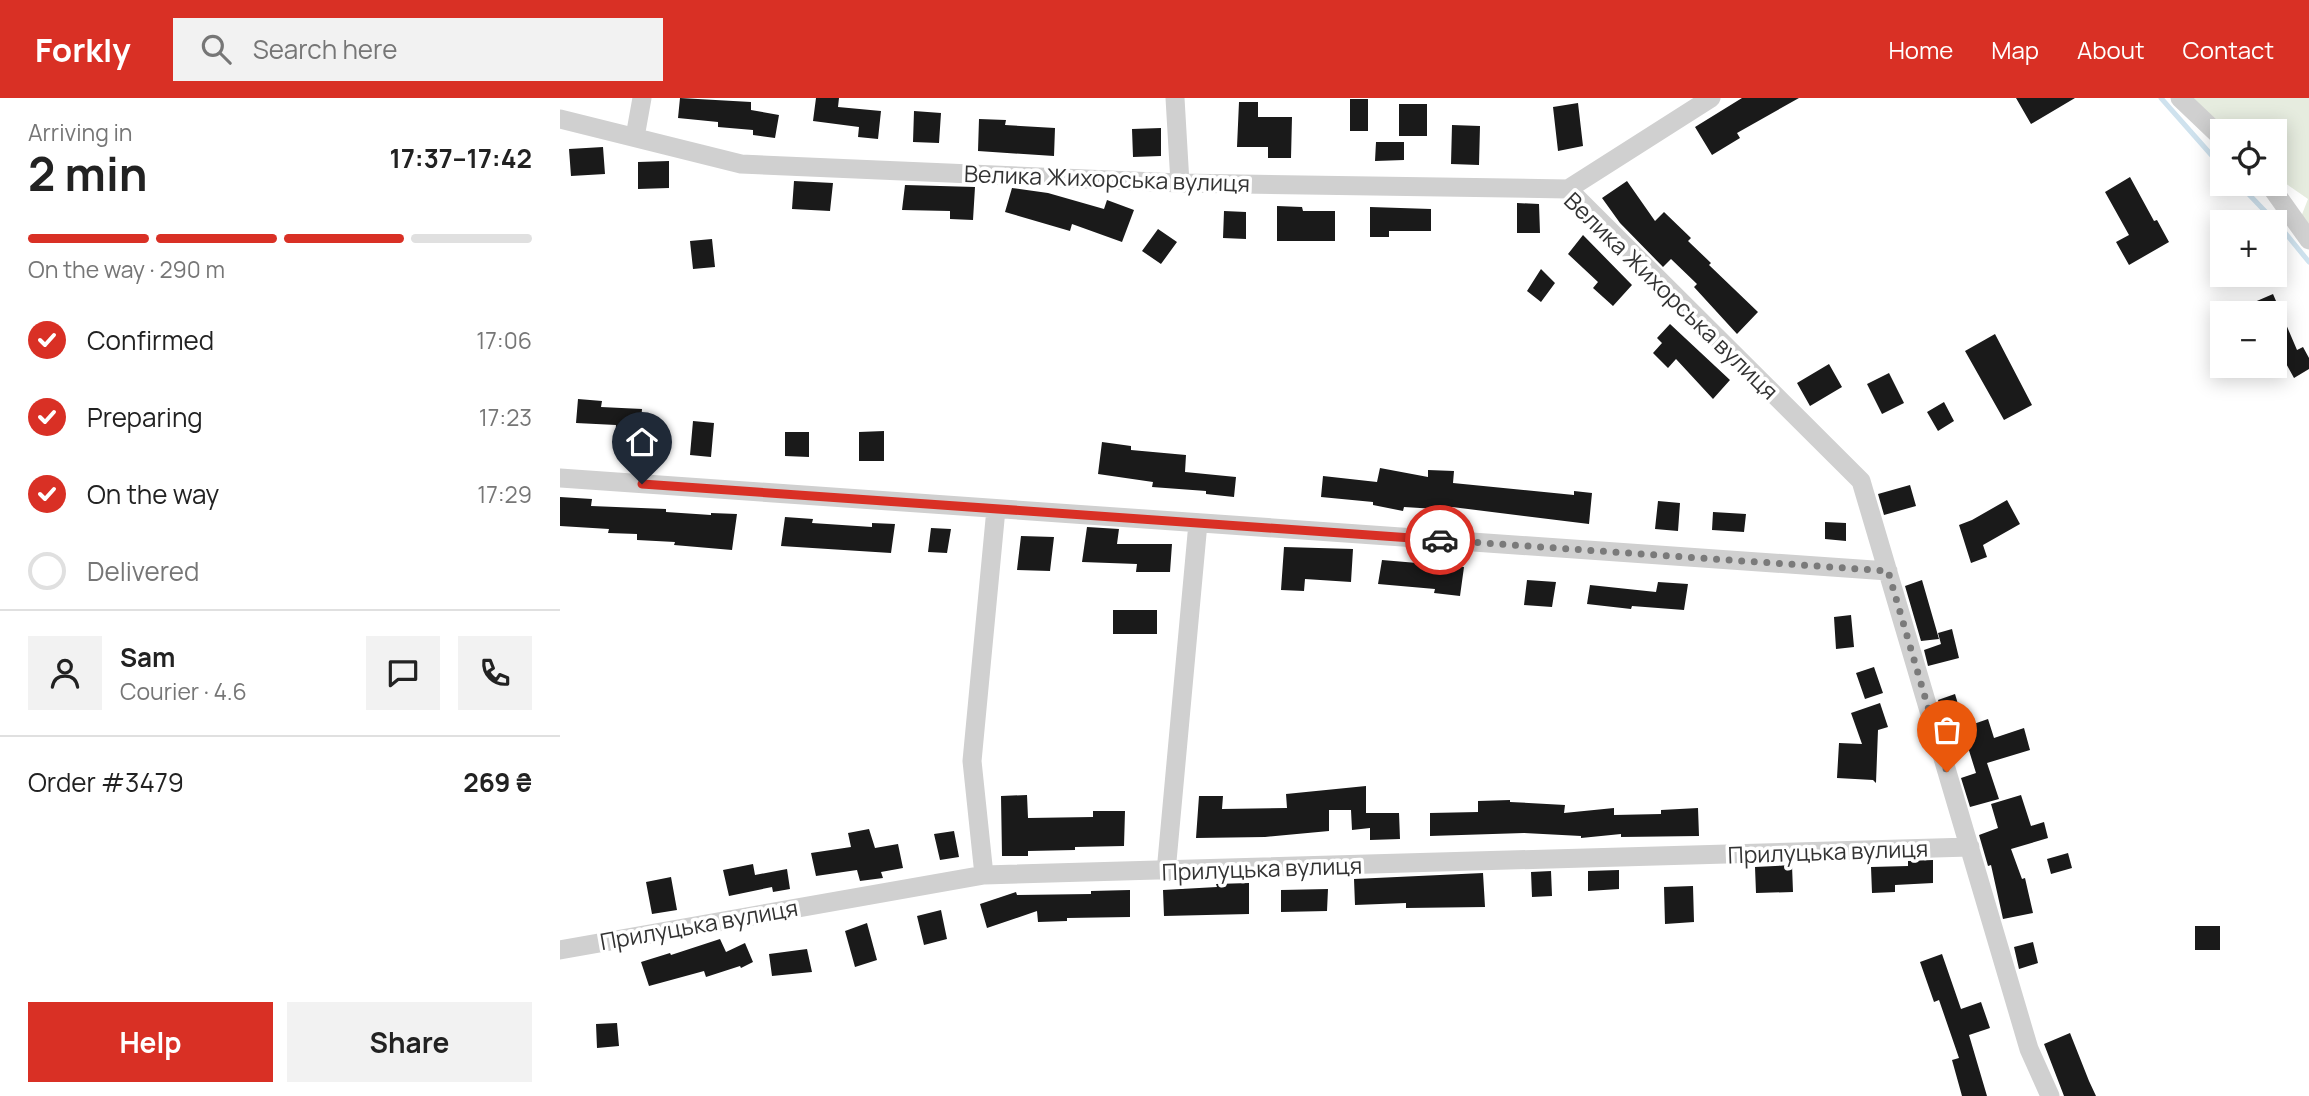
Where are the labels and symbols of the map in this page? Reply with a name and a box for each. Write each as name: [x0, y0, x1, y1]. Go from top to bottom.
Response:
street label: Велика Жихорська вулиця: [963, 157, 1251, 199]
street label: Велика Жихорська вулиця: [1558, 184, 1786, 406]
pin: [612, 412, 672, 484]
courier: [1405, 505, 1475, 575]
pin: [1917, 700, 1977, 772]
street label: Прилуцька вулиця: [1727, 832, 1929, 870]
street label: Прилуцька вулиця: [1161, 849, 1363, 887]
street label: Прилуцька вулиця: [597, 891, 800, 957]

